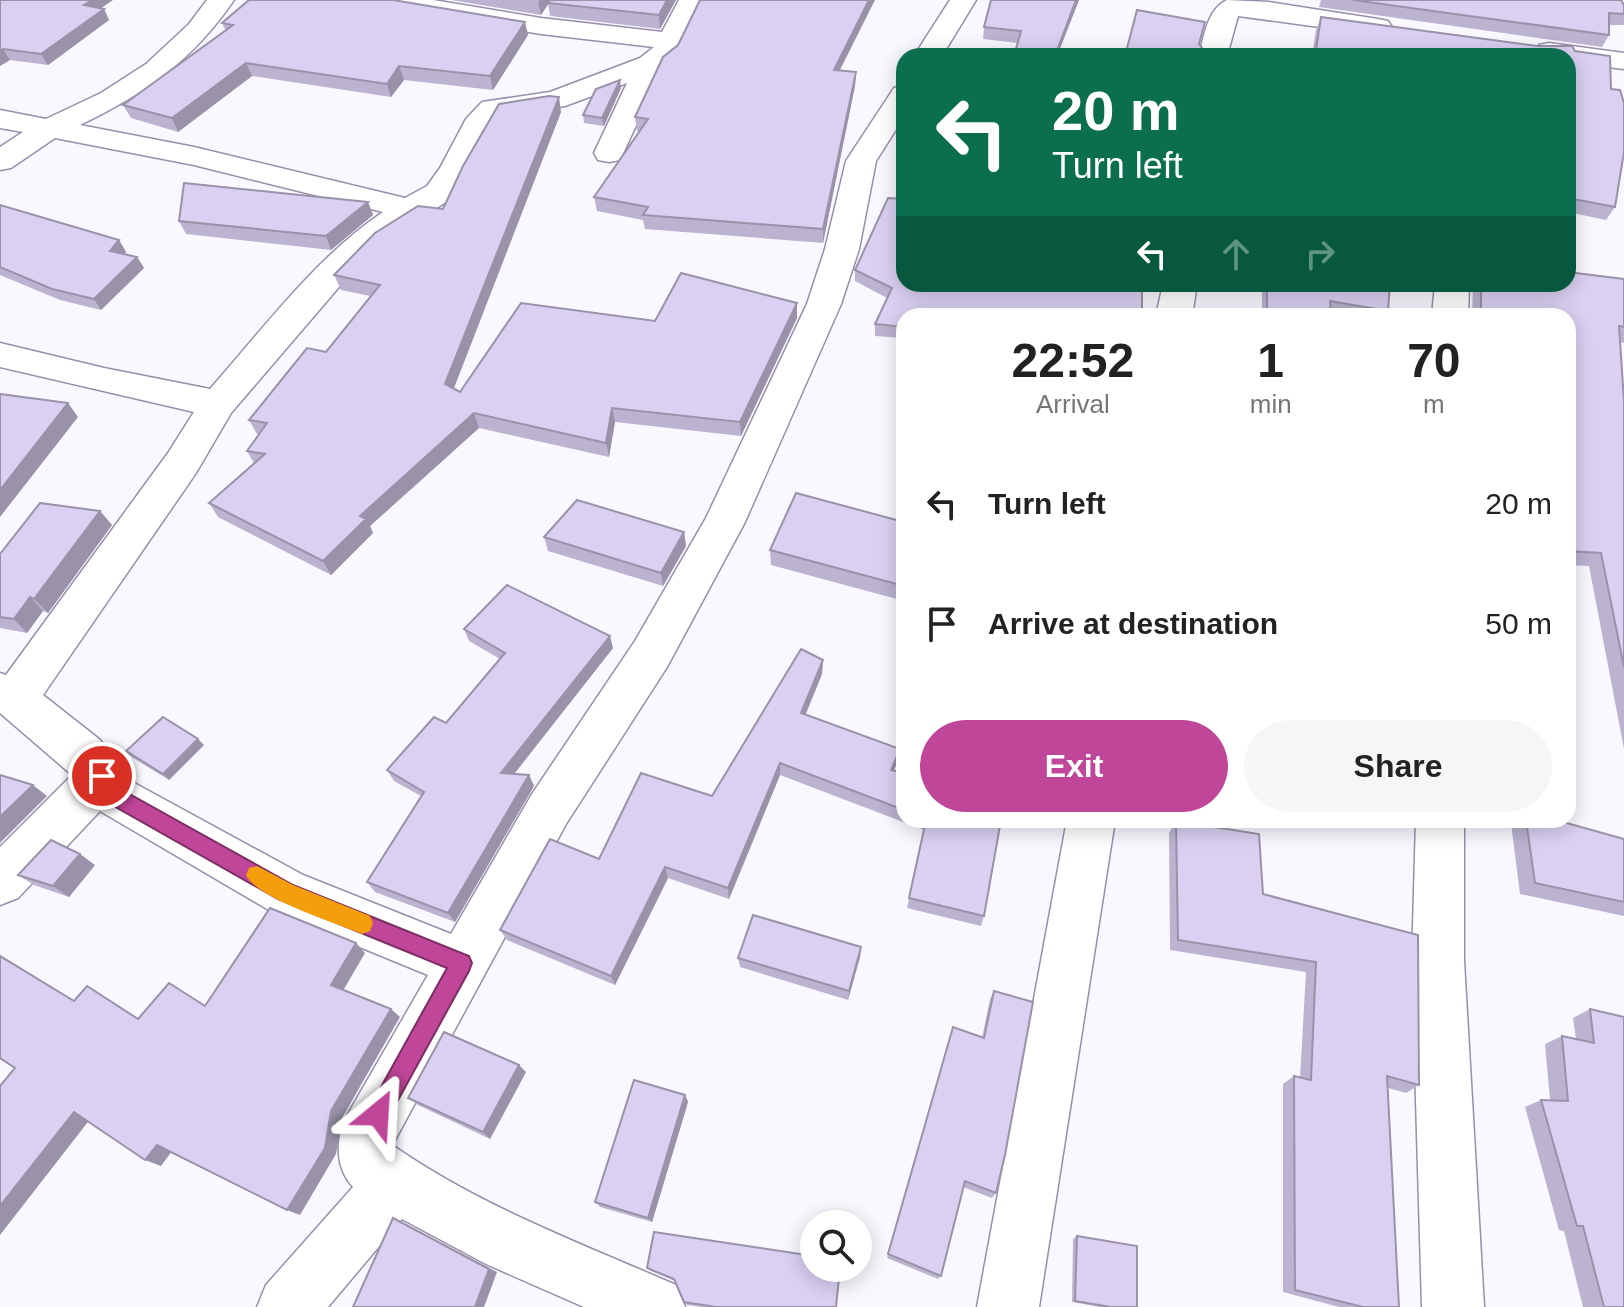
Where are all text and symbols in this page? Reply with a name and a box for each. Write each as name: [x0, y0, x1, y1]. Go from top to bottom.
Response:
text: 20 m: [1052, 79, 1180, 142]
icon: left: [920, 80, 1024, 184]
text: Turn left: [1052, 145, 1183, 186]
icon: left: [1130, 232, 1174, 276]
icon: ahead: [1214, 232, 1258, 276]
icon: right: [1298, 232, 1342, 276]
text: 22:52: [1011, 334, 1134, 387]
text: 1: [1257, 334, 1284, 387]
text: 70: [1407, 334, 1461, 387]
text: Arrival: [1036, 389, 1110, 419]
text: min: [1250, 389, 1292, 419]
text: m: [1423, 389, 1445, 419]
icon: left: [920, 482, 964, 526]
text: Turn left: [988, 487, 1106, 520]
text: 20 m: [1485, 487, 1552, 520]
icon: arrive: [920, 602, 964, 646]
text: Arrive at destination: [988, 607, 1278, 640]
text: 50 m: [1485, 607, 1552, 640]
button: Exit: [920, 720, 1228, 812]
button: Share: [1244, 720, 1552, 812]
pin: [68, 742, 136, 810]
icon: arrive: [80, 754, 124, 798]
position arrow: [336, 1072, 420, 1156]
map controls: [800, 1210, 872, 1282]
button: search: [800, 1210, 872, 1282]

